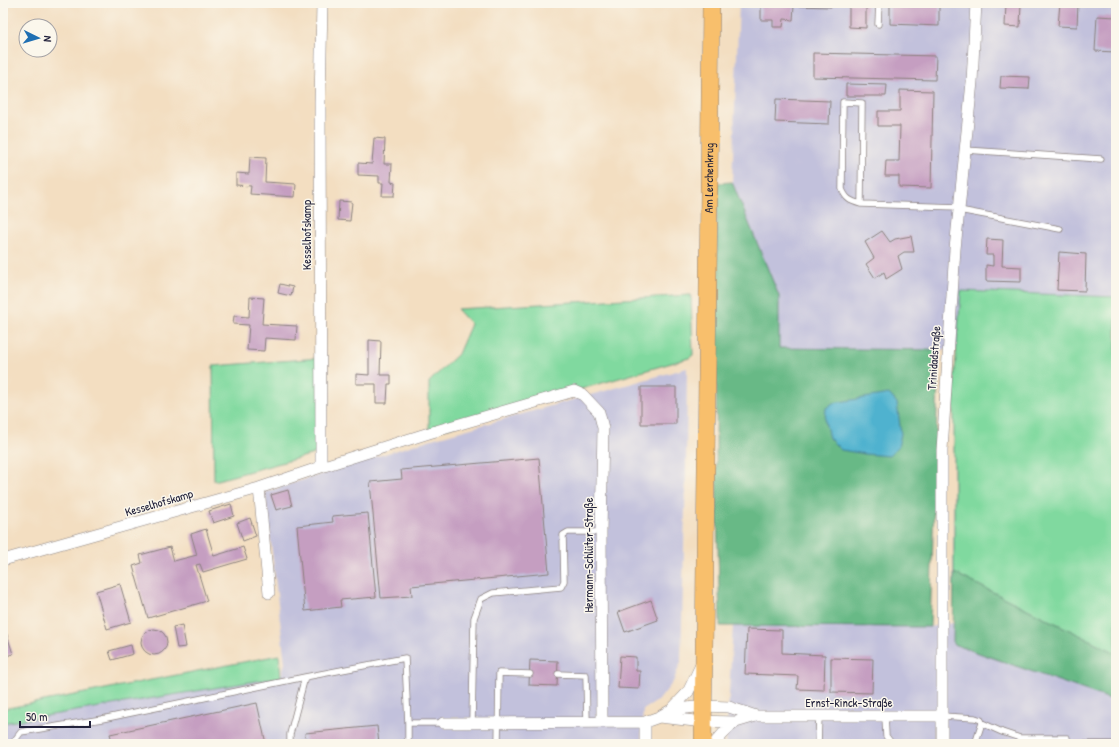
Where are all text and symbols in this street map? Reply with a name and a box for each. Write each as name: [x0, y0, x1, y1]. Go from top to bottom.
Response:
north arrow: [18, 18, 58, 58]
text: N: [41, 35, 55, 43]
street label: Am Lerchenkrug: [700, 143, 717, 213]
street label: Kesselhofskamp: [298, 200, 315, 270]
street label: Trinidadstraße: [923, 325, 944, 391]
street label: Kesselhofskamp: [123, 485, 195, 520]
street label: Hermann-Schlüter-Straße: [580, 497, 597, 613]
street label: Ernst-Rinck-Straße: [805, 694, 893, 711]
scale bar: [20, 703, 90, 729]
text: 50 m: [26, 708, 47, 725]

